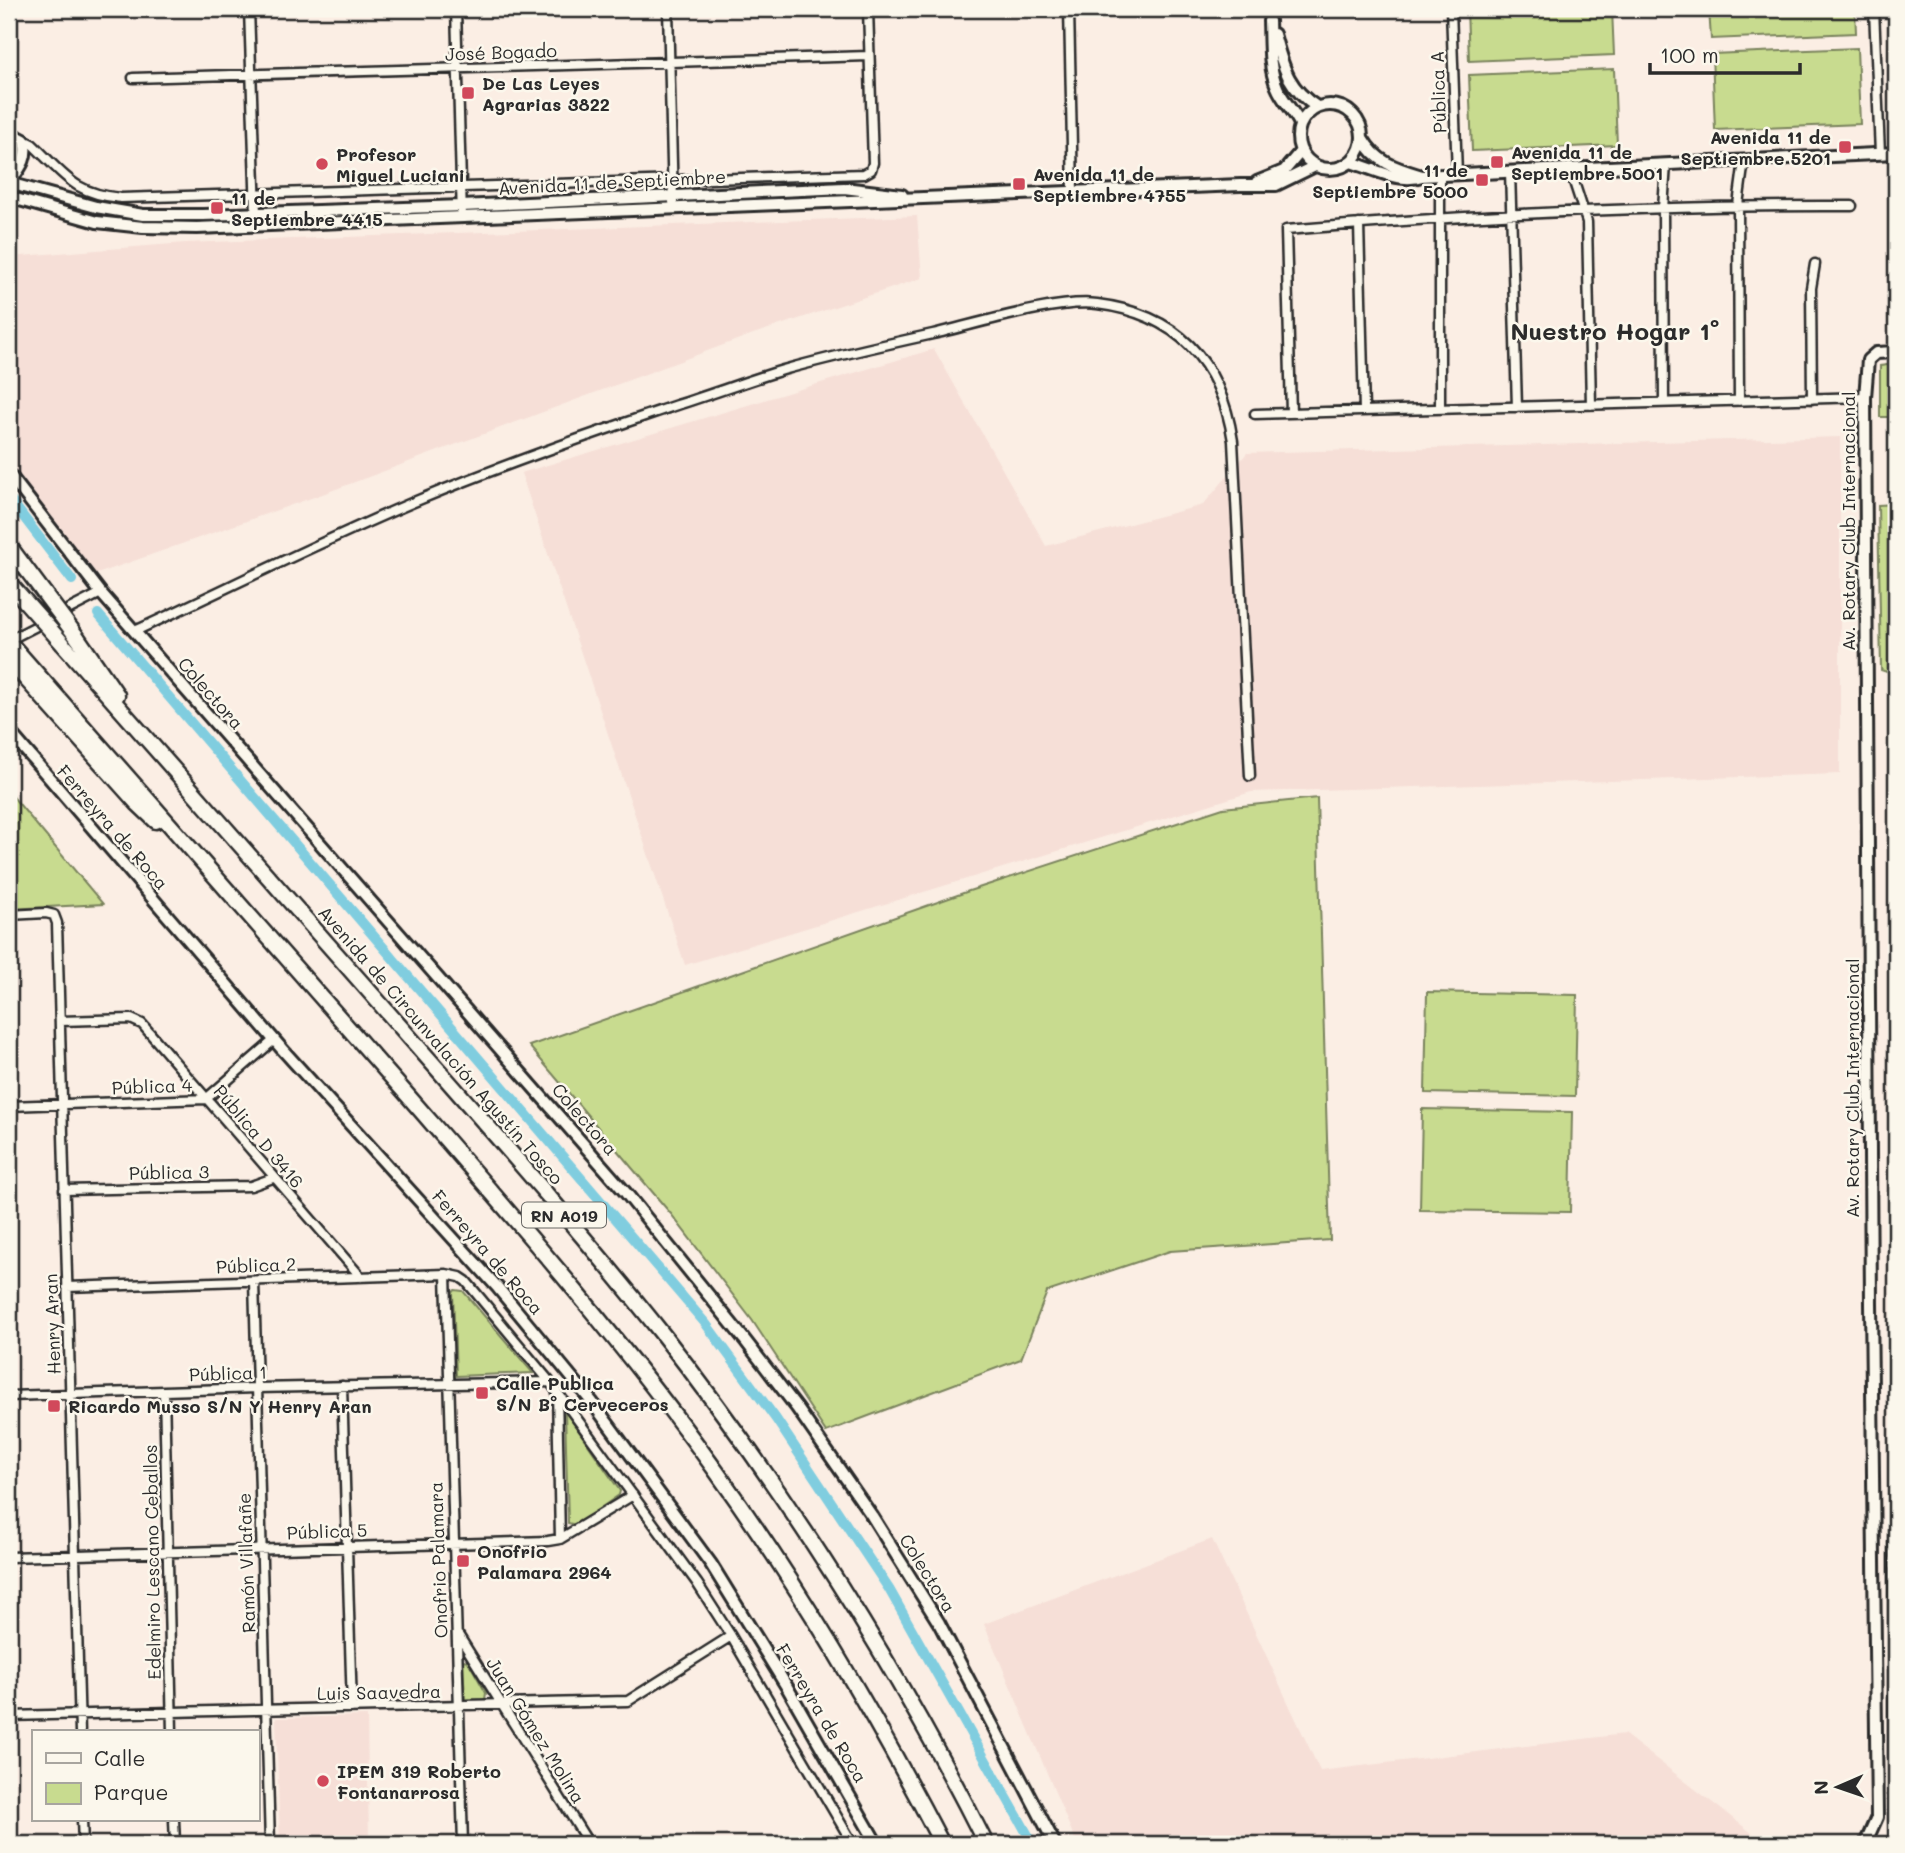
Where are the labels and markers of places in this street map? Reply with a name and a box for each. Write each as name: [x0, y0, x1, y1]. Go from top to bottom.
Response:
place label: De Las Leyes Agrarias 3822: [482, 71, 610, 116]
marker: De Las Leyes Agrarias 3822: [460, 85, 476, 101]
place label: Avenida 11 de Septiembre 5201: [1680, 125, 1831, 170]
marker: Avenida 11 de Septiembre 5201: [1837, 139, 1853, 155]
place label: Avenida 11 de Septiembre 5001: [1511, 140, 1663, 185]
place label: Profesor Miguel Luciani: [336, 142, 465, 187]
marker: Avenida 11 de Septiembre 5001: [1489, 154, 1505, 170]
marker: Profesor Miguel Luciani: [314, 156, 330, 172]
place label: 11 de Septiembre 5000: [1312, 158, 1468, 203]
place label: Avenida 11 de Septiembre 4755: [1033, 162, 1186, 207]
marker: 11 de Septiembre 5000: [1474, 172, 1490, 188]
marker: Avenida 11 de Septiembre 4755: [1011, 176, 1027, 192]
place label: 11 de Septiembre 4415: [231, 186, 383, 231]
marker: 11 de Septiembre 4415: [209, 200, 225, 216]
place label: Calle Publica S/N B° Cerveceros: [496, 1371, 669, 1416]
marker: Calle Publica S/N B° Cerveceros: [474, 1385, 490, 1401]
place label: Ricardo Musso S/N Y Henry Aran: [68, 1394, 372, 1418]
marker: Ricardo Musso S/N Y Henry Aran: [46, 1398, 62, 1414]
place label: Onofrio Palamara 2964: [477, 1539, 612, 1584]
marker: Onofrio Palamara 2964: [455, 1553, 471, 1569]
place label: IPEM 319 Roberto Fontanarrosa: [337, 1759, 501, 1804]
marker: IPEM 319 Roberto Fontanarrosa: [315, 1773, 331, 1789]

